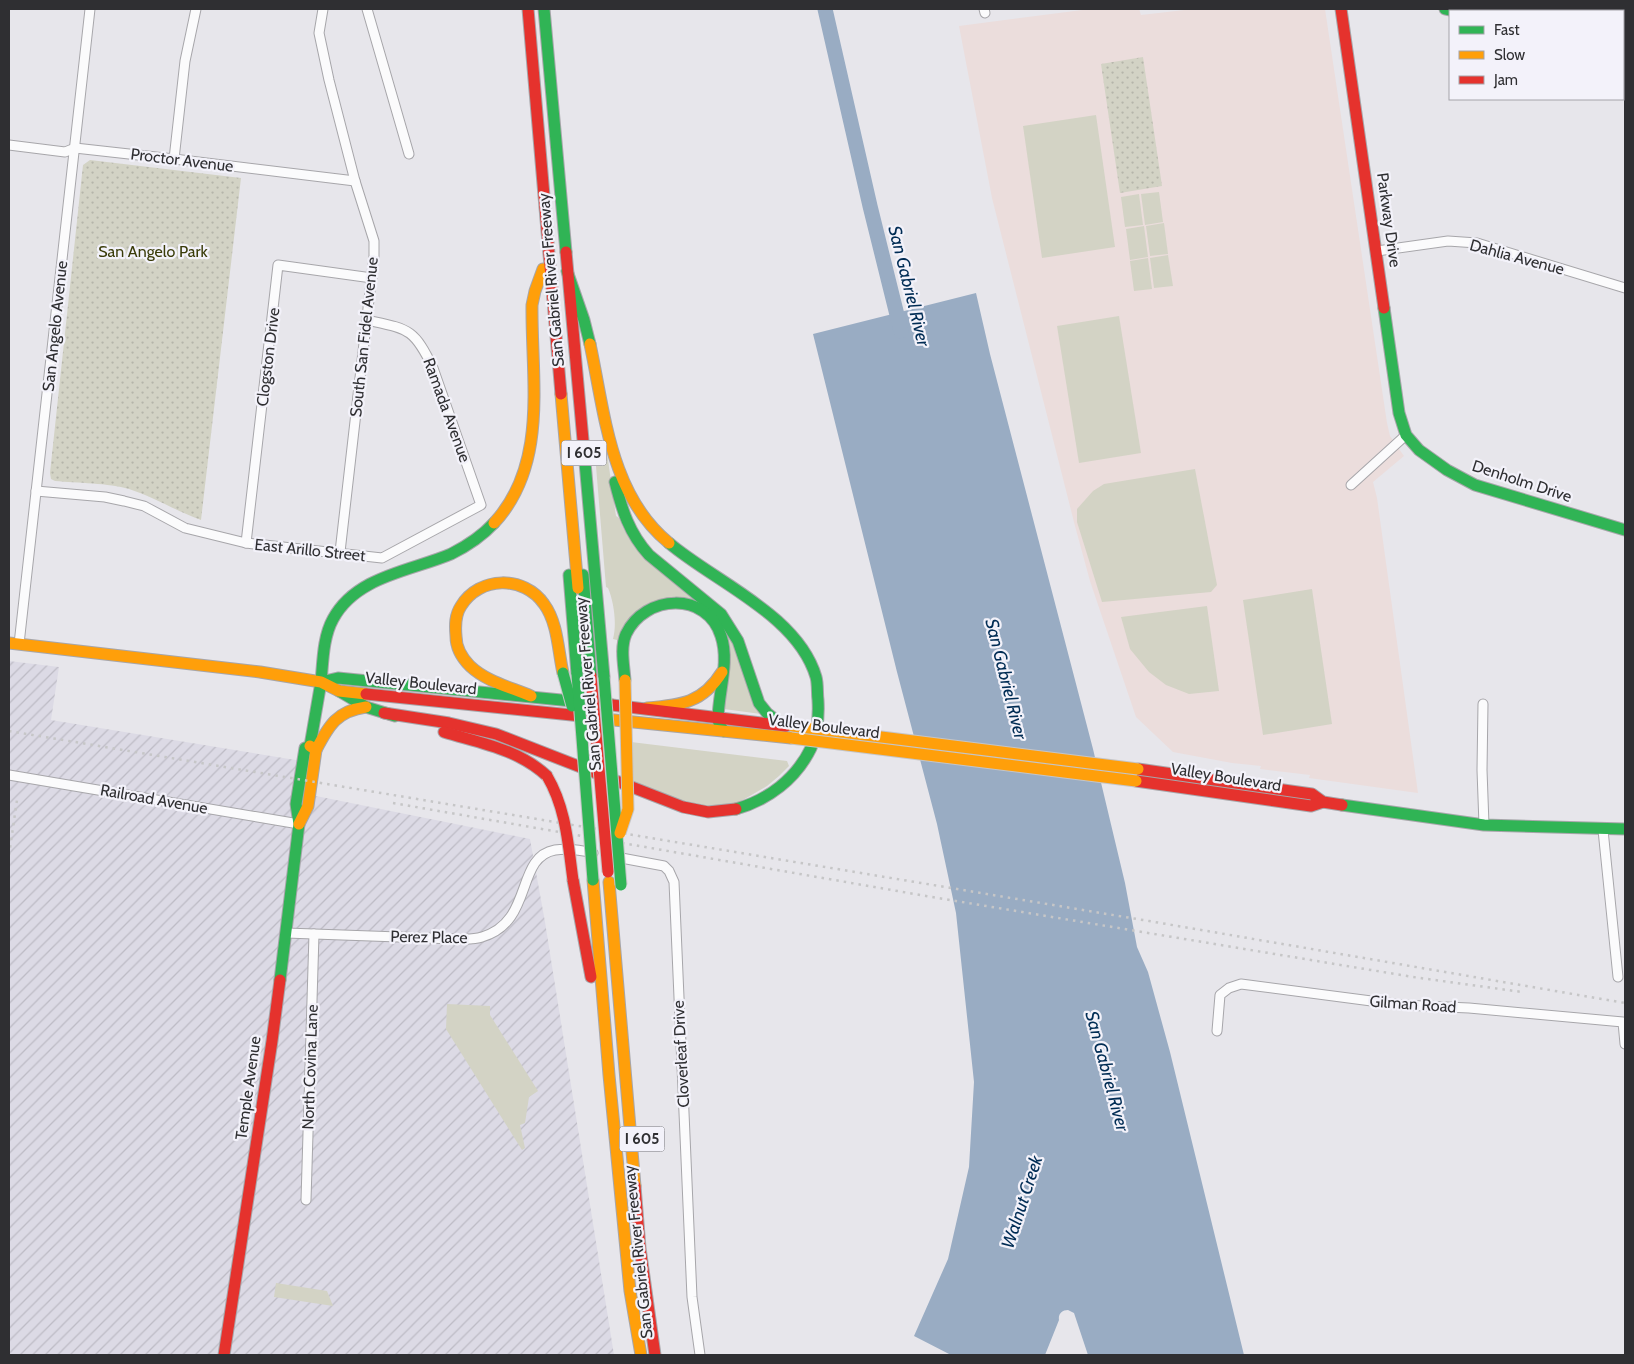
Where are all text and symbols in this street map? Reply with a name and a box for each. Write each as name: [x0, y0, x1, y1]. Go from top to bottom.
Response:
legend: [1449, 10, 1624, 100]
text: Fast: [1494, 21, 1519, 39]
text: Slow: [1494, 46, 1525, 64]
text: Jam: [1493, 71, 1518, 89]
street label: Proctor Avenue: [129, 144, 235, 176]
street label: Parkway Drive: [1373, 171, 1405, 269]
street label: San Gabriel River Freeway: [534, 192, 568, 368]
water label: San Gabriel River: [883, 223, 935, 350]
street label: Dahlia Avenue: [1468, 235, 1566, 279]
park label: San Angelo Park: [98, 242, 209, 261]
street label: South San Fidel Avenue: [346, 256, 382, 418]
street label: San Angelo Avenue: [39, 260, 71, 392]
street label: Clogston Drive: [253, 306, 283, 408]
street label: Ramada Avenue: [419, 355, 475, 465]
road number: I 605: [562, 440, 606, 466]
street label: Denholm Drive: [1470, 456, 1574, 506]
street label: East Arillo Street: [254, 535, 367, 565]
street label: San Gabriel River Freeway: [571, 596, 605, 772]
water label: San Gabriel River: [980, 616, 1032, 743]
street label: Valley Boulevard: [364, 668, 478, 698]
street label: Valley Boulevard: [767, 710, 881, 742]
street label: Valley Boulevard: [1169, 759, 1283, 795]
street label: Railroad Avenue: [99, 780, 209, 818]
street label: Perez Place: [390, 927, 468, 947]
street label: Gilman Road: [1369, 991, 1457, 1017]
street label: Cloverleaf Drive: [669, 1000, 693, 1108]
street label: North Covina Lane: [298, 1004, 322, 1130]
water label: San Gabriel River: [1080, 1008, 1134, 1135]
street label: Temple Avenue: [231, 1035, 265, 1141]
road number: I 605: [620, 1126, 664, 1152]
water label: Walnut Creek: [997, 1152, 1048, 1251]
street label: San Gabriel River Freeway: [619, 1164, 657, 1340]

